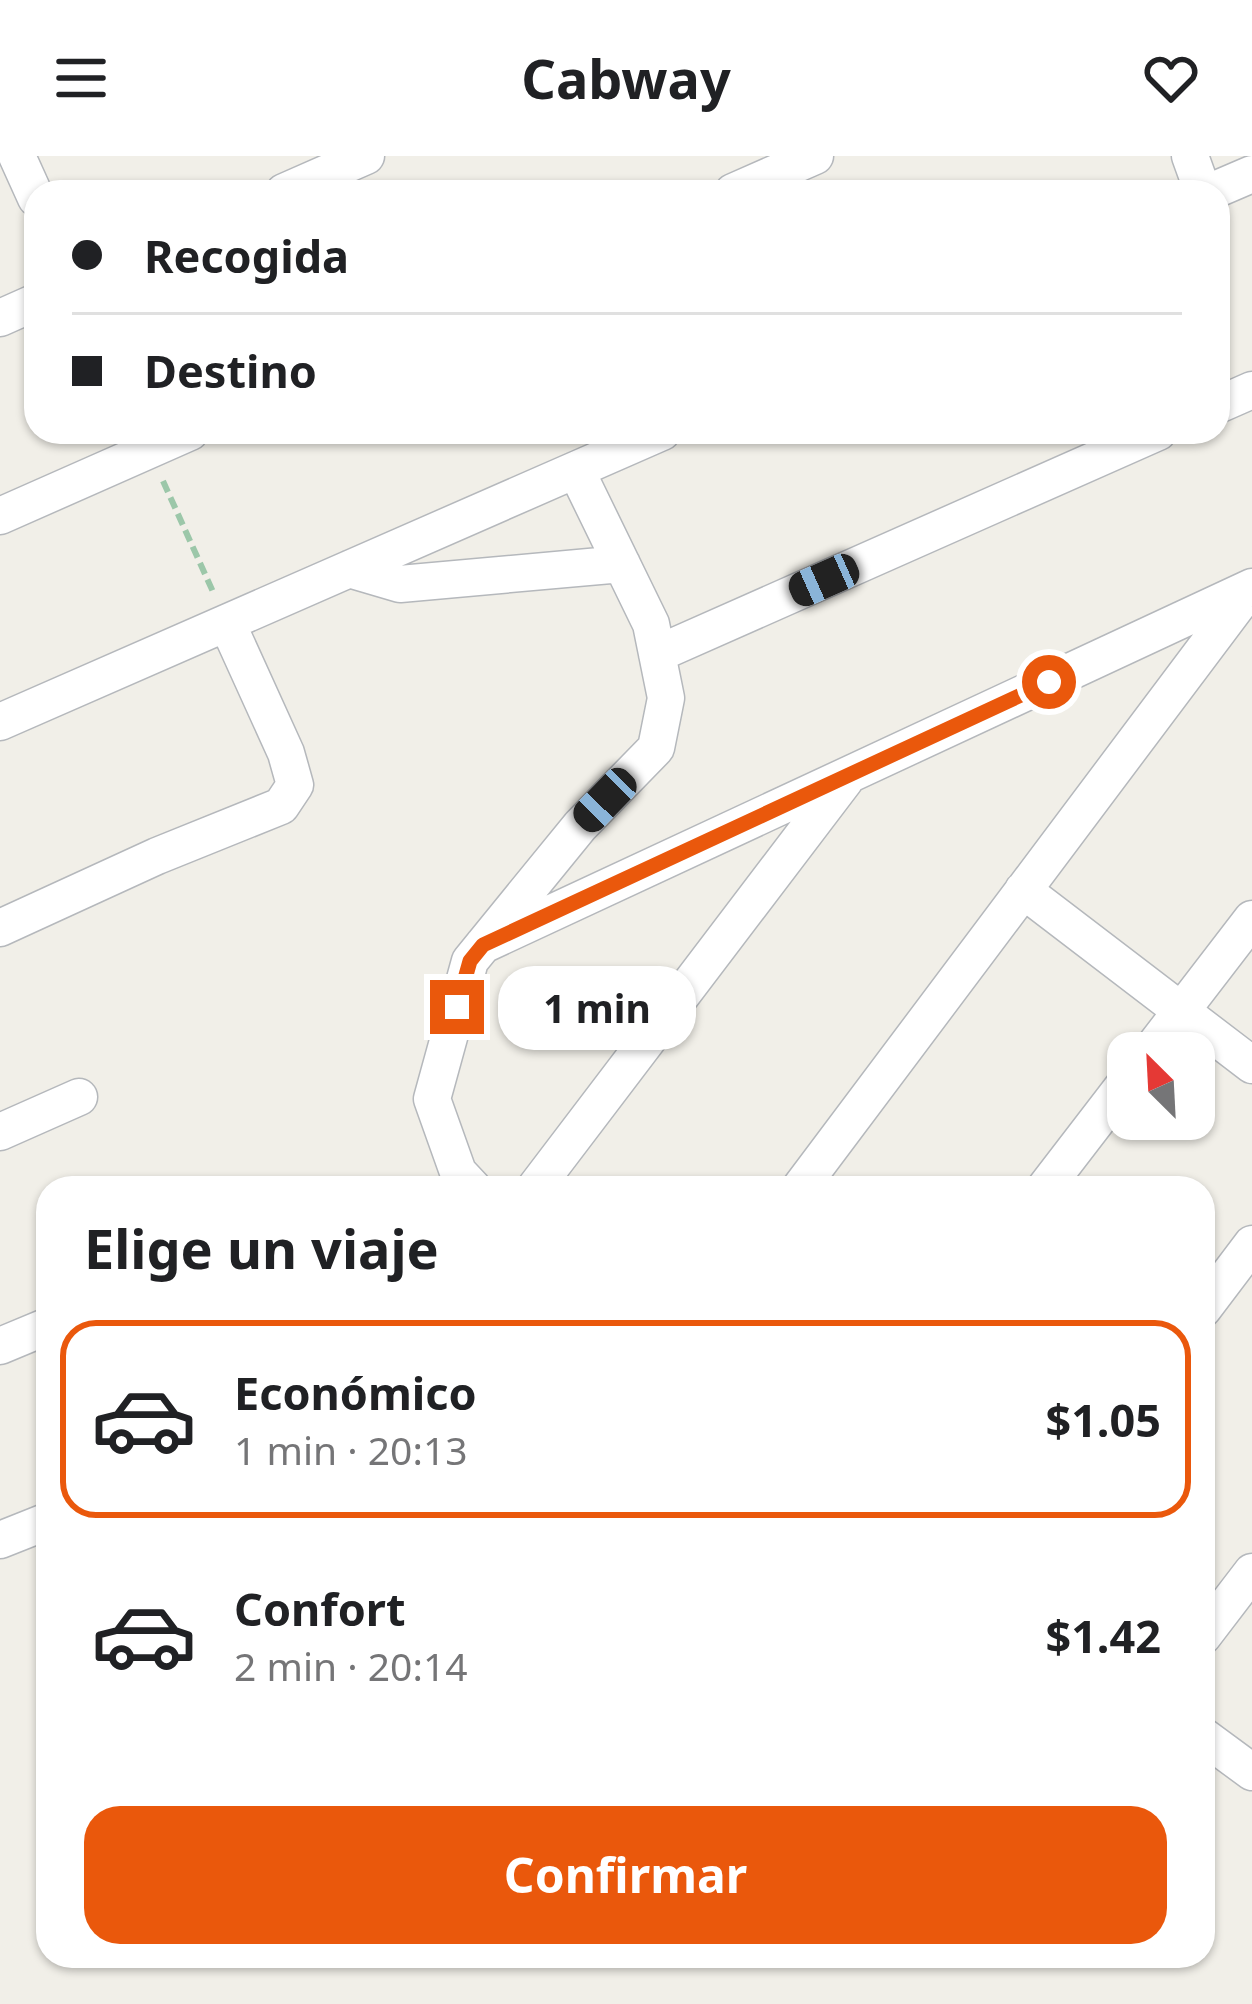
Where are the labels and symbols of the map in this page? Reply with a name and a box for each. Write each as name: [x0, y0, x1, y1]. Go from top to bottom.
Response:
car: [784, 549, 864, 611]
route start: [1022, 655, 1076, 709]
car: [567, 762, 643, 838]
callout: 1 min: [499, 965, 697, 1049]
route end: [430, 980, 484, 1034]
north arrow: [1107, 1032, 1215, 1140]

